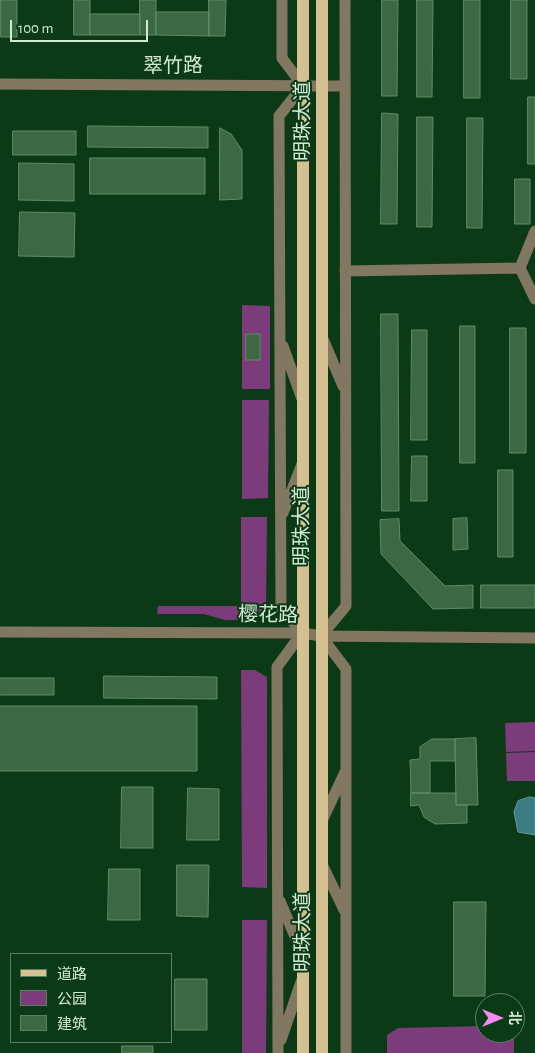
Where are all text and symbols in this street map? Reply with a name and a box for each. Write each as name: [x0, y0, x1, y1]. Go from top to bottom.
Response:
scale bar: [12, 10, 150, 42]
text: 100 m: [18, 21, 53, 36]
street label: 翠竹路: [143, 54, 203, 78]
street label: 明珠大道: [291, 81, 315, 161]
street label: 明珠大道: [290, 486, 314, 566]
street label: 樱花路: [238, 602, 298, 628]
street label: 明珠大道: [291, 892, 315, 972]
legend: [10, 953, 172, 1043]
text: 道路: [57, 967, 87, 982]
text: 公园: [57, 992, 87, 1007]
north arrow: [475, 993, 525, 1043]
text: 北: [507, 1011, 521, 1025]
text: 建筑: [57, 1017, 87, 1032]

